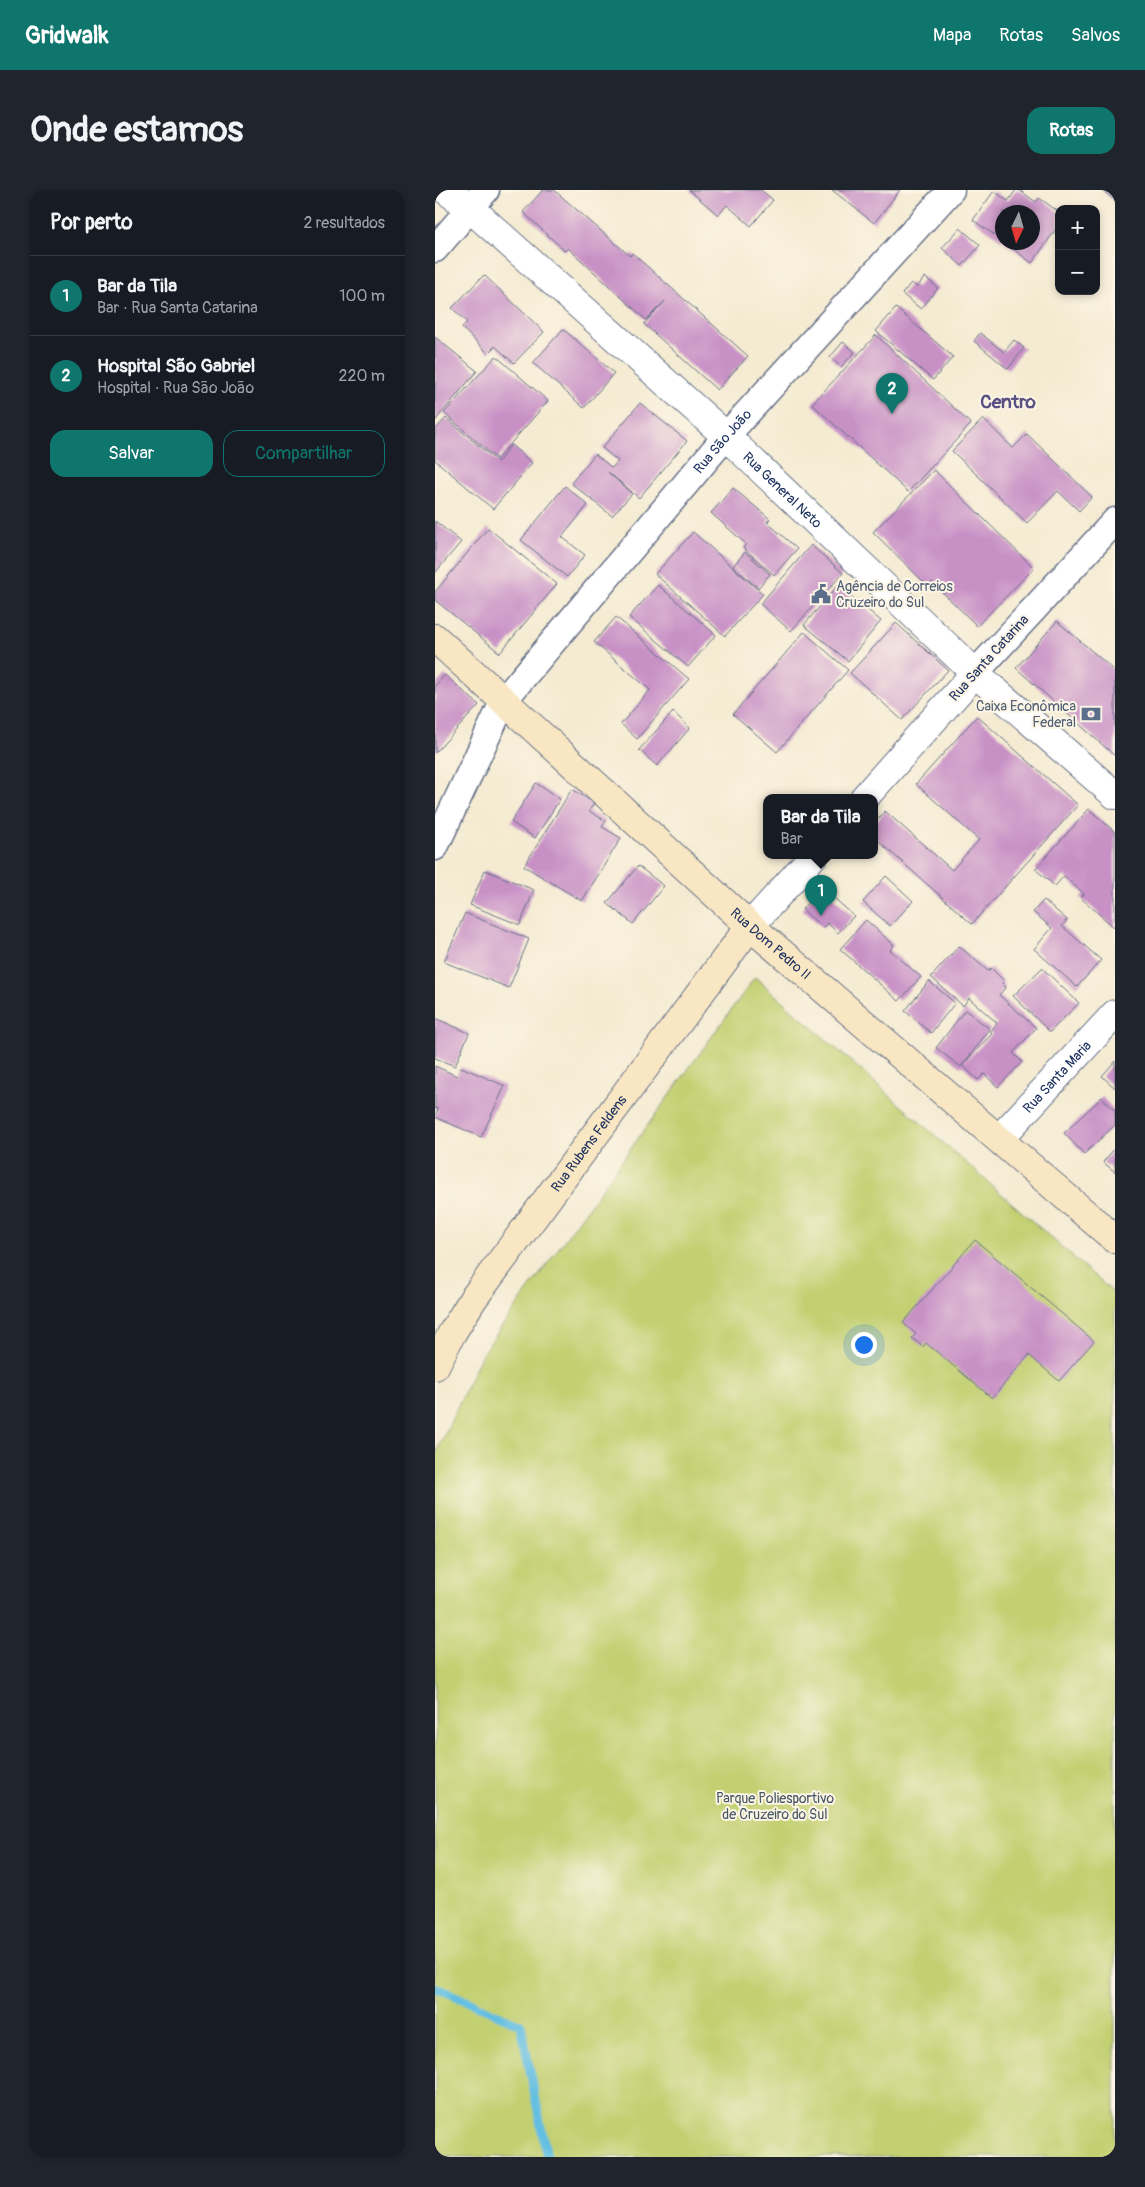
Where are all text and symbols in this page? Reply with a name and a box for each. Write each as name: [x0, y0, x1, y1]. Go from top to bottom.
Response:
text: Gridwalk: [25, 21, 109, 50]
text: Mapa: [933, 24, 971, 47]
text: Rotas: [999, 24, 1043, 47]
text: Salvos: [1071, 24, 1120, 47]
button: Rotas: [1027, 107, 1115, 154]
text: Onde estamos: [30, 108, 243, 152]
north arrow: [995, 205, 1040, 250]
map controls: [1055, 205, 1100, 295]
button: +: [1055, 205, 1100, 250]
text: Por perto: [50, 209, 132, 236]
text: 2 resultados: [303, 213, 385, 233]
button: −: [1055, 250, 1100, 295]
text: Bar da Tila: [97, 274, 177, 298]
text: 1: [63, 286, 69, 306]
text: 100 m: [339, 286, 385, 306]
text: Bar · Rua Santa Catarina: [97, 298, 258, 318]
text: Hospital São Gabriel: [97, 354, 255, 378]
text: 2: [62, 366, 70, 386]
text: 220 m: [339, 366, 385, 386]
pin: 2: [876, 373, 908, 414]
text: Hospital · Rua São João: [97, 378, 254, 398]
district label: Centro: [980, 390, 1037, 414]
street label: Rua São João: [690, 405, 755, 477]
button: Salvar: [50, 430, 213, 477]
button: Compartilhar: [223, 430, 385, 477]
street label: Rua General Neto: [739, 448, 826, 532]
place label: Agência de Correios Cruzeiro do Sul: [836, 578, 953, 611]
public building icon: Agência de Correios Cruzeiro do Sul: [810, 583, 832, 605]
street label: Rua Santa Catarina: [946, 611, 1032, 705]
place label: Caixa Econômica Federal: [976, 698, 1076, 731]
bank icon: Caixa Econômica Federal: [1080, 703, 1102, 725]
popup: [763, 794, 878, 859]
text: Bar da Tila: [780, 805, 861, 829]
text: Bar: [780, 829, 803, 849]
pin: 1: [805, 875, 837, 916]
street label: Rua Dom Pedro II: [727, 904, 814, 983]
street label: Rua Santa Maria: [1019, 1037, 1095, 1116]
street label: Rua Rubens Feldens: [547, 1091, 631, 1195]
your location: [851, 1332, 877, 1358]
park label: Parque Poliesportivo de Cruzeiro do Sul: [716, 1790, 834, 1823]

